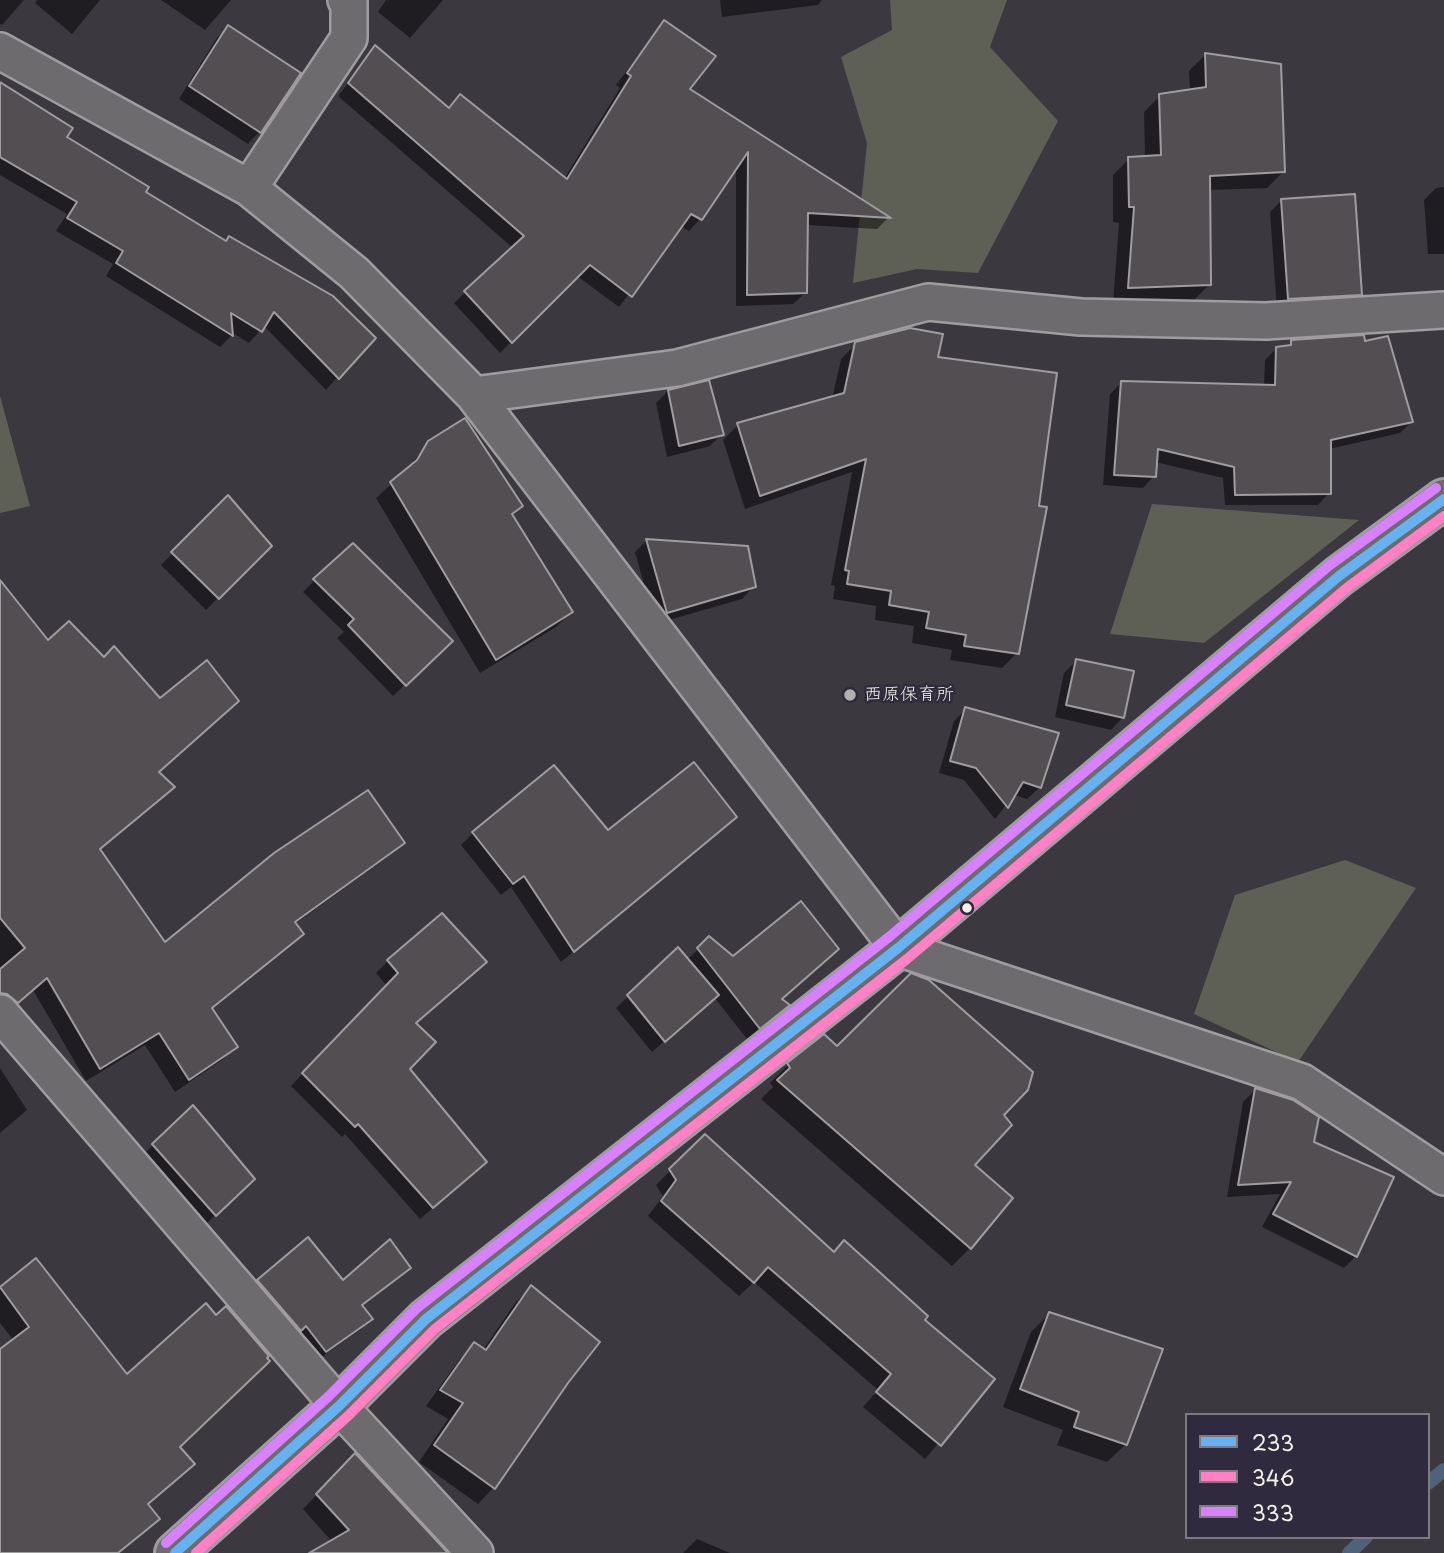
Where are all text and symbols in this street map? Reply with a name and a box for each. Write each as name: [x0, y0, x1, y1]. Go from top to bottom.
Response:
place label: 西原保育所: [864, 684, 954, 706]
marker: 西原保育所: [842, 687, 858, 703]
unlabelled marker: [960, 901, 974, 915]
legend: [1185, 1413, 1430, 1539]
text: 233: [1252, 1426, 1294, 1458]
text: 346: [1252, 1461, 1295, 1493]
text: 333: [1252, 1496, 1294, 1528]

